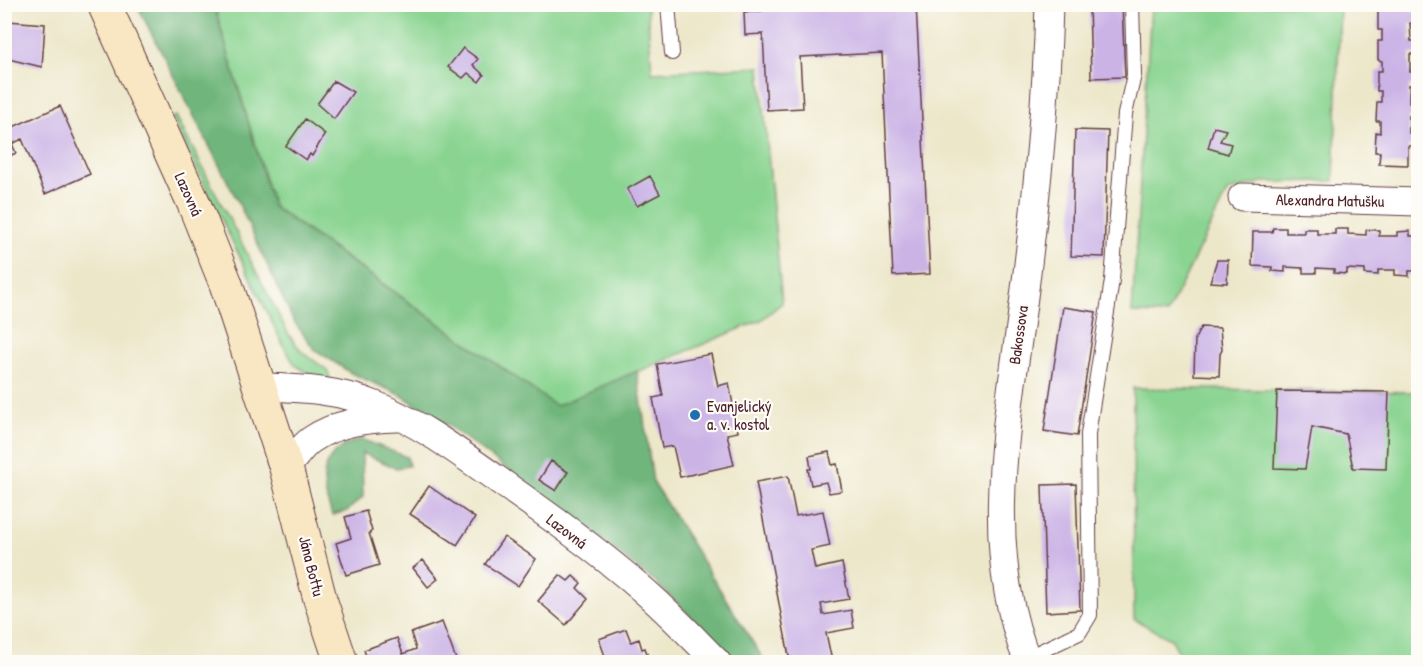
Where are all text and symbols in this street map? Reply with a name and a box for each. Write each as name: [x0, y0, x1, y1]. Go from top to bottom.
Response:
street label: Lazovná: [170, 169, 208, 219]
street label: Alexandra Matušku: [1276, 188, 1385, 212]
street label: Bakossova: [1003, 304, 1033, 366]
place label: Evanjelický a. v. kostol: [707, 395, 772, 435]
marker: Evanjelický a. v. kostol: [688, 408, 702, 422]
street label: Lazovná: [542, 509, 592, 553]
street label: Jána Bottu: [294, 534, 330, 599]

